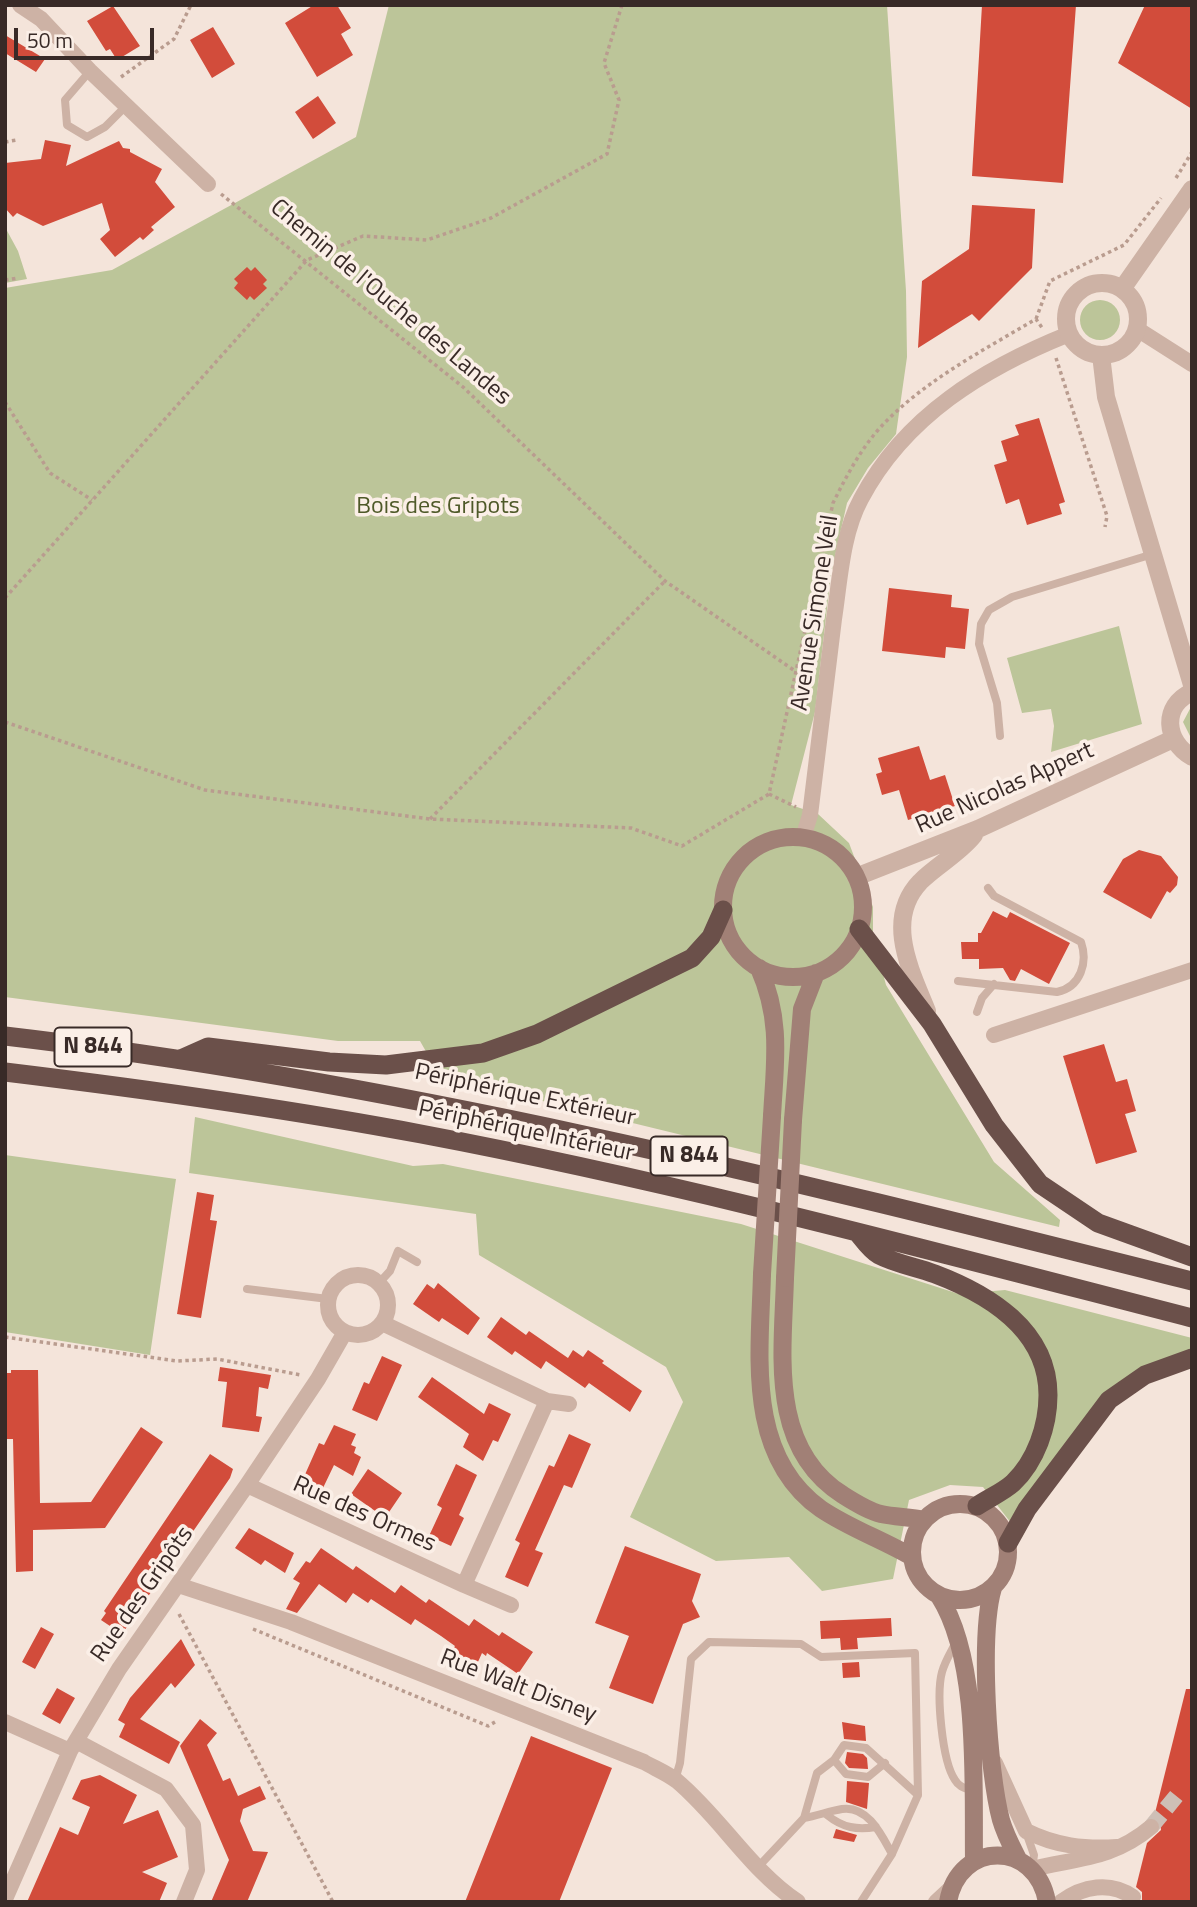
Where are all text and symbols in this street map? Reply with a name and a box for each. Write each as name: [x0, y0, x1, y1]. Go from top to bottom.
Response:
scale bar: [18, 14, 158, 58]
text: 50 m: [27, 24, 73, 56]
street label: Chemin de l'Ouche des Landes: [264, 194, 516, 412]
park label: Bois des Gripots: [356, 493, 520, 521]
street label: Avenue Simone Veil: [786, 513, 846, 713]
street label: Rue Nicolas Appert: [912, 737, 1098, 841]
road number: N 844: [55, 1028, 132, 1066]
street label: Périphérique Extérieur: [412, 1059, 638, 1133]
street label: Périphérique Intérieur: [416, 1095, 636, 1169]
road number: N 844: [650, 1136, 728, 1176]
street label: Rue des Ormes: [288, 1471, 440, 1559]
street label: Rue des Gripôts: [86, 1522, 200, 1668]
street label: Rue Walt Disney: [436, 1644, 600, 1730]

